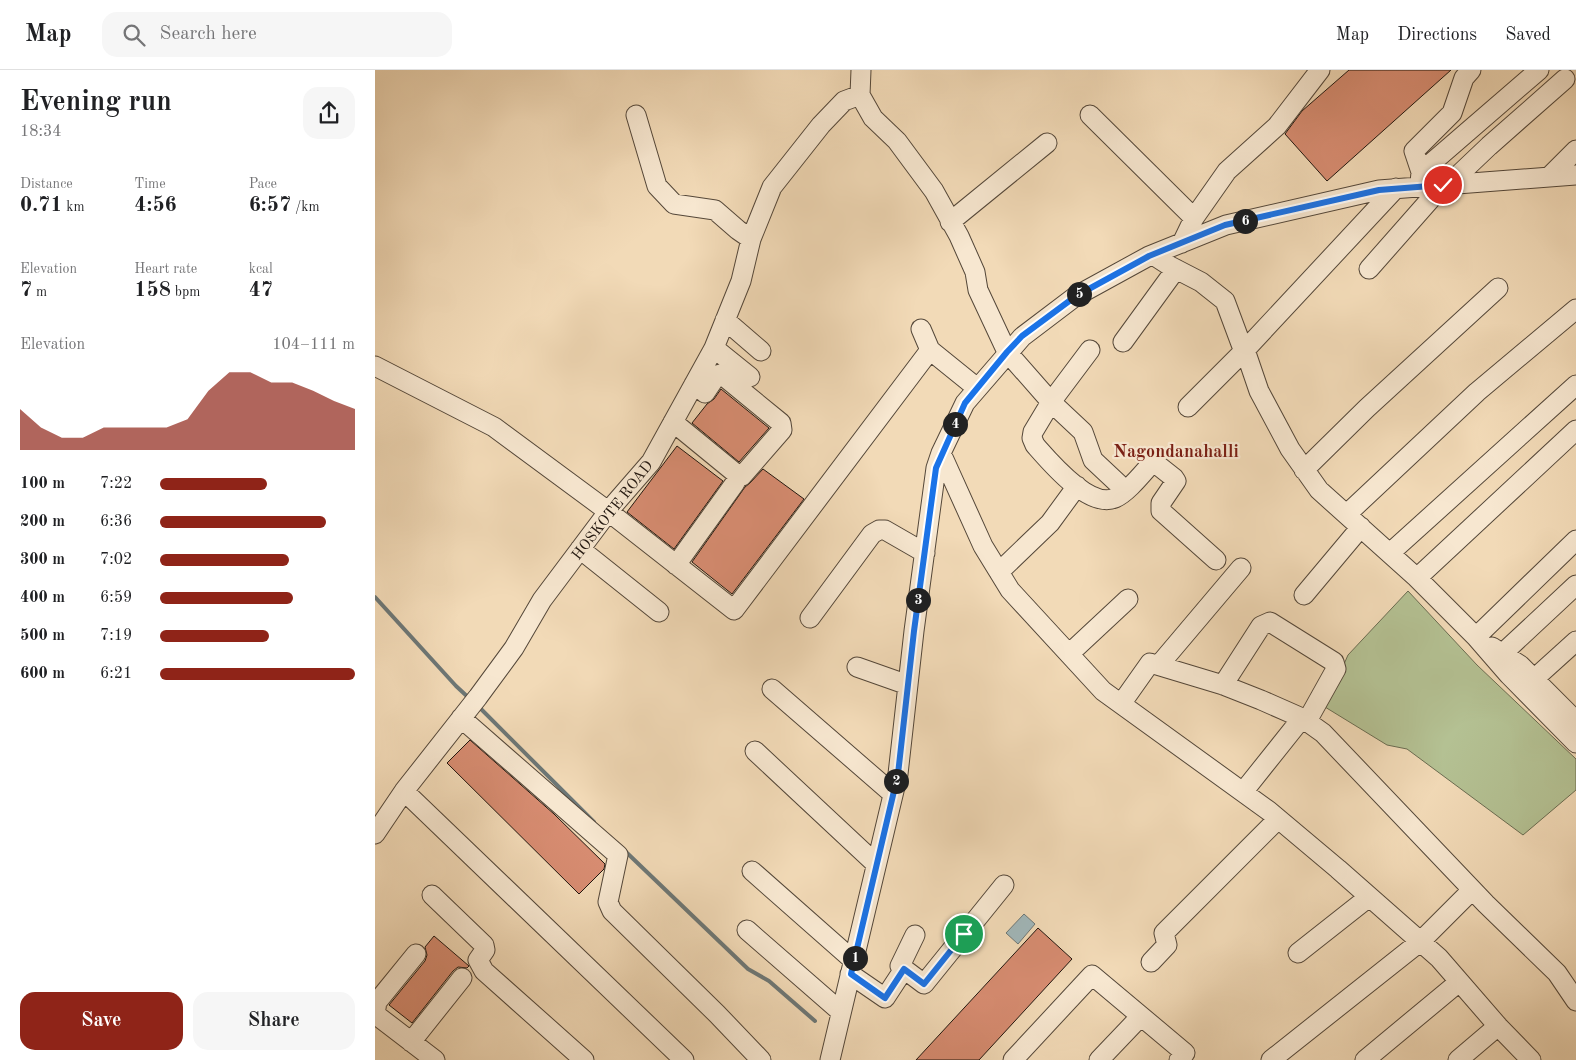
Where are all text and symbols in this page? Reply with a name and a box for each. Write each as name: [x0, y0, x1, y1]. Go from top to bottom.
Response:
search box: [102, 12, 452, 57]
icon: search: [120, 21, 148, 49]
text: Map: [25, 23, 72, 47]
text: Search here: [160, 25, 257, 44]
text: Map: [1336, 26, 1369, 44]
text: Directions: [1397, 26, 1477, 44]
text: Saved: [1505, 26, 1551, 44]
button: share: [303, 87, 355, 139]
text: Evening run: [20, 89, 172, 117]
text: 18:34: [20, 124, 62, 140]
pin: [1422, 164, 1464, 206]
icon: check: [1429, 171, 1457, 199]
text: Distance: [20, 177, 73, 191]
text: Time: [134, 177, 166, 191]
text: Pace: [249, 177, 277, 191]
text: 0.71: [20, 195, 62, 216]
text: 4:56: [134, 195, 177, 216]
text: 6:57: [249, 195, 291, 216]
text: km: [62, 200, 85, 214]
text: /km: [291, 200, 320, 214]
pin: 6: [1233, 208, 1257, 234]
text: 6: [1241, 214, 1250, 228]
text: Elevation: [20, 262, 77, 276]
text: Heart rate: [134, 262, 197, 276]
text: kcal: [249, 262, 273, 276]
text: 7: [20, 280, 32, 301]
text: 158: [134, 280, 171, 301]
text: 47: [249, 280, 273, 301]
pin: 5: [1067, 282, 1091, 306]
text: m: [32, 285, 47, 299]
text: bpm: [171, 285, 200, 299]
text: 5: [1075, 287, 1084, 301]
text: Elevation: [20, 337, 85, 353]
text: 104–111 m: [272, 337, 355, 353]
pin: 4: [943, 412, 967, 436]
text: 4: [951, 417, 960, 431]
district label: Nagondanahalli: [1113, 443, 1239, 461]
street label: HOSKOTE ROAD: [570, 458, 657, 563]
text: 100 m: [20, 476, 65, 492]
text: 7:22: [100, 476, 132, 492]
text: 200 m: [20, 514, 65, 530]
text: 6:36: [100, 514, 132, 530]
text: 300 m: [20, 552, 65, 568]
text: 7:02: [100, 552, 132, 568]
pin: 3: [905, 588, 931, 612]
text: 400 m: [20, 590, 65, 606]
text: 6:59: [100, 590, 132, 606]
text: 3: [914, 593, 923, 607]
text: 500 m: [20, 628, 65, 644]
text: 7:19: [100, 628, 132, 644]
text: 600 m: [20, 666, 65, 682]
text: 6:21: [100, 666, 132, 682]
pin: 2: [883, 768, 909, 794]
text: 2: [892, 774, 901, 788]
pin: [943, 913, 985, 955]
icon: arrive: [950, 920, 978, 948]
pin: 1: [843, 946, 867, 970]
text: 1: [851, 951, 860, 965]
button: Save: [20, 992, 183, 1050]
button: Share: [193, 992, 355, 1050]

